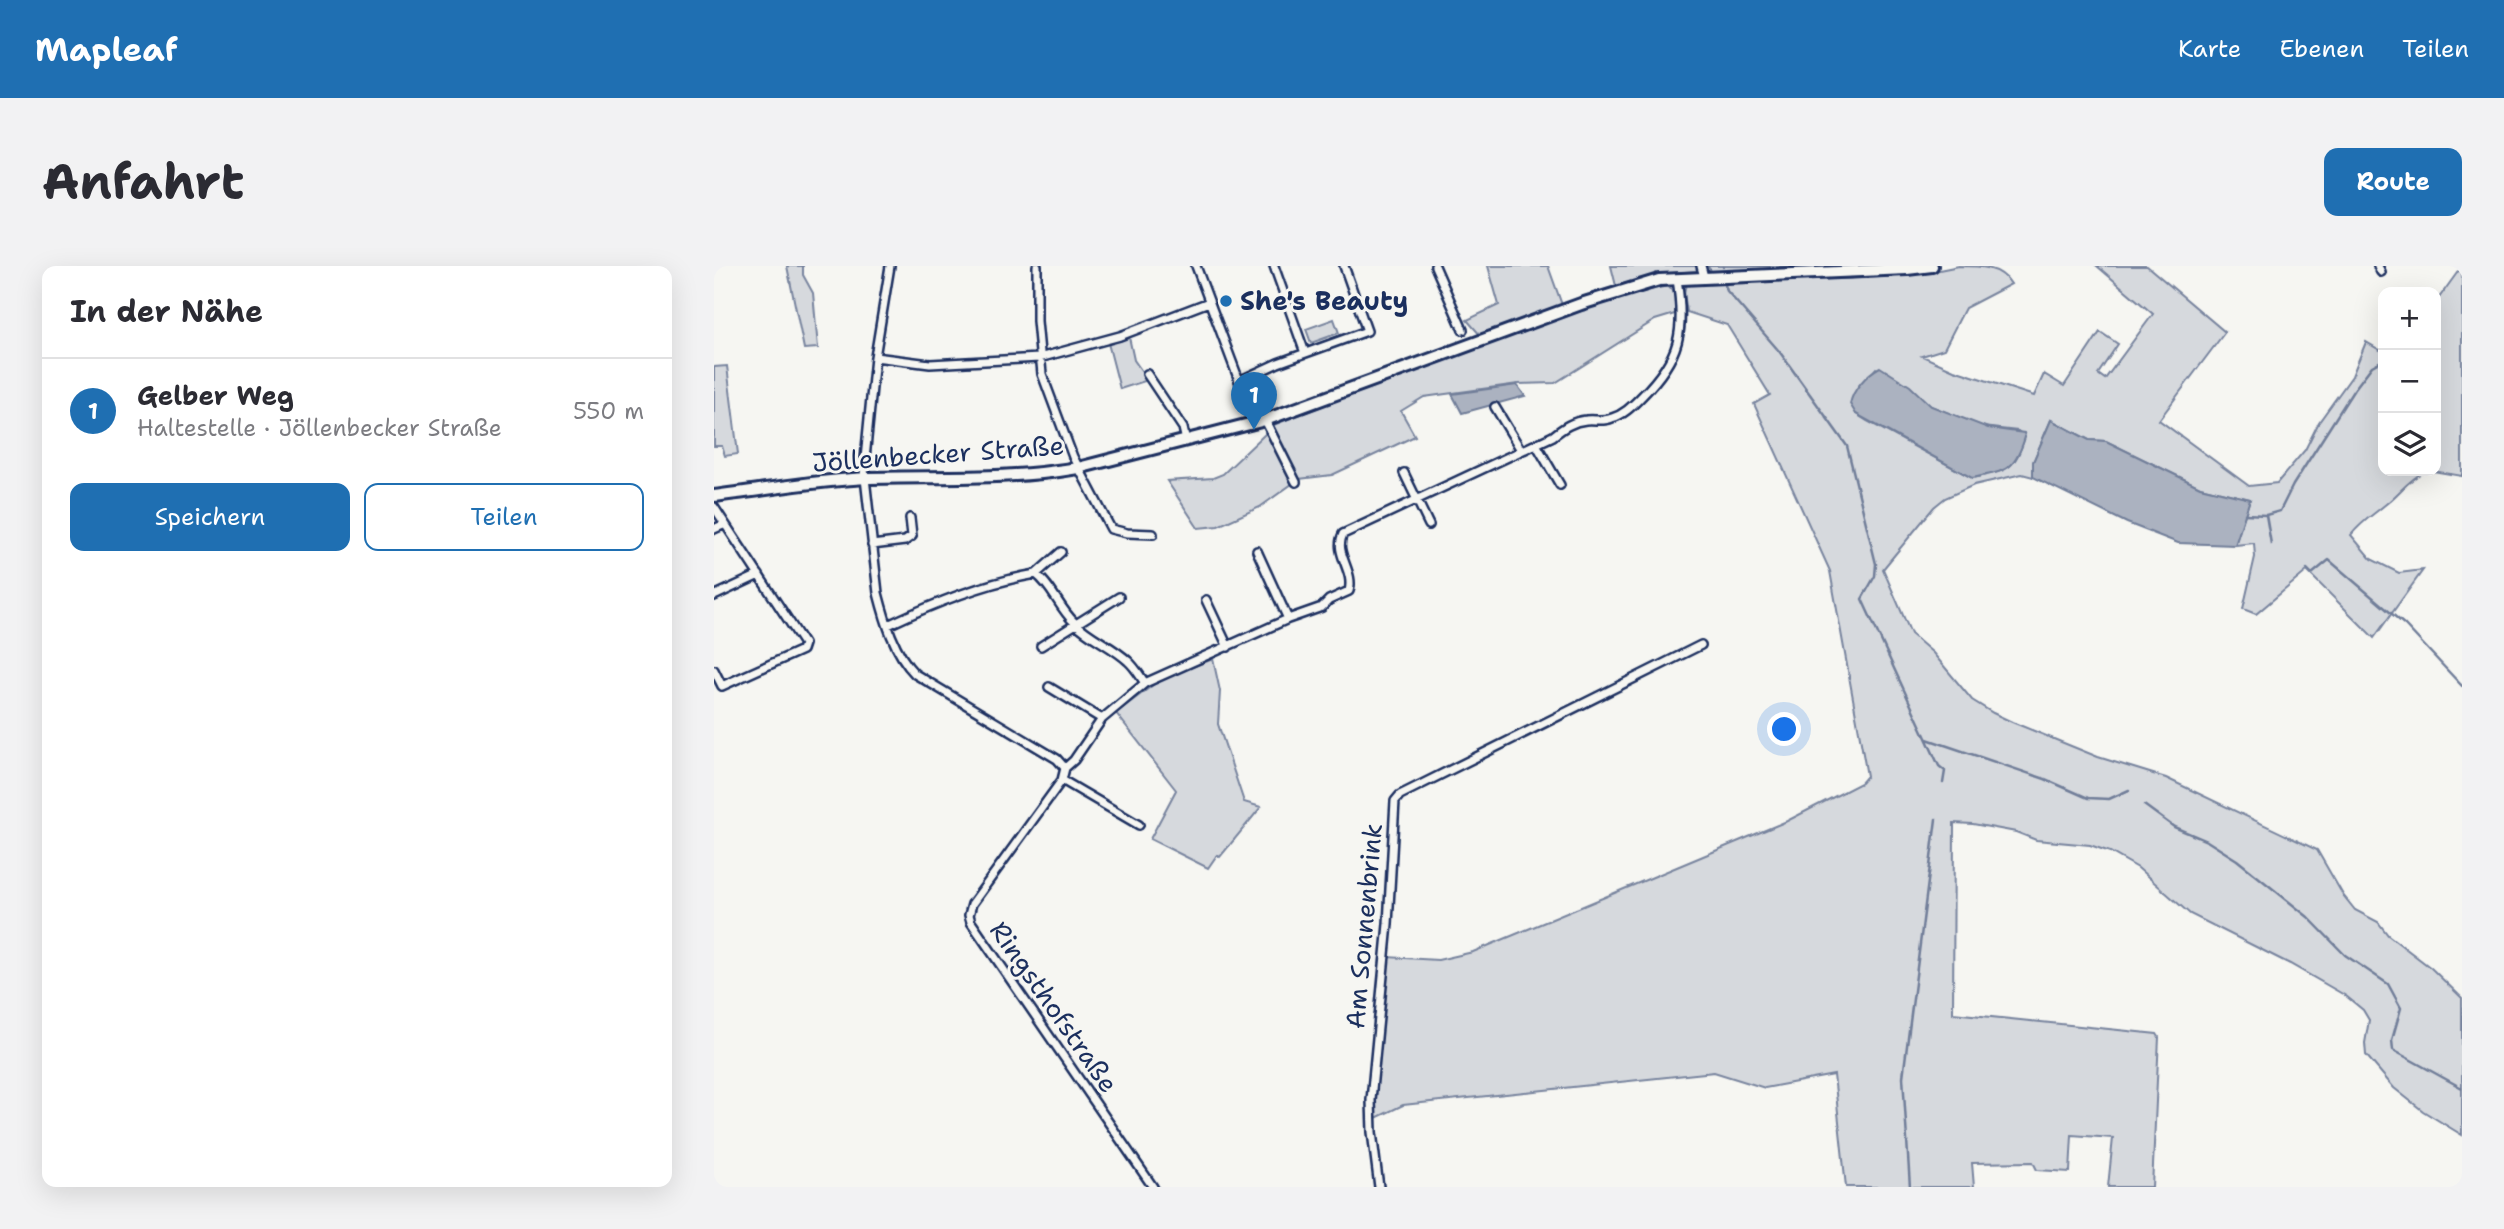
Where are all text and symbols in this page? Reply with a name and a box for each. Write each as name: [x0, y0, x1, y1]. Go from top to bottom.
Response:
text: Mapleaf: [35, 27, 178, 72]
text: Karte: [2178, 33, 2241, 65]
text: Ebenen: [2279, 33, 2364, 65]
text: Teilen: [2402, 33, 2469, 65]
button: Route: [2324, 148, 2462, 216]
text: Anfahrt: [42, 149, 244, 215]
place label: She's Beauty: [1240, 283, 1408, 318]
map controls: [2378, 287, 2441, 476]
button: +: [2378, 287, 2441, 350]
text: In der Nähe: [70, 291, 263, 332]
marker: She's Beauty: [1218, 293, 1234, 309]
button: −: [2378, 350, 2441, 413]
pin: 1: [1231, 372, 1277, 430]
text: Gelber Weg: [137, 378, 294, 413]
text: 1: [88, 396, 98, 426]
text: 550 m: [573, 396, 644, 426]
text: Haltestelle · Jöllenbecker Straße: [137, 413, 502, 443]
button: layers: [2378, 413, 2441, 476]
street label: Jöllenbecker Straße: [811, 427, 1065, 480]
button: Speichern: [70, 483, 350, 551]
button: Teilen: [364, 483, 644, 551]
your location: [1767, 712, 1801, 746]
street label: Am Sonnenbrink: [1337, 822, 1390, 1030]
street label: Ringsthofstraße: [982, 914, 1127, 1099]

